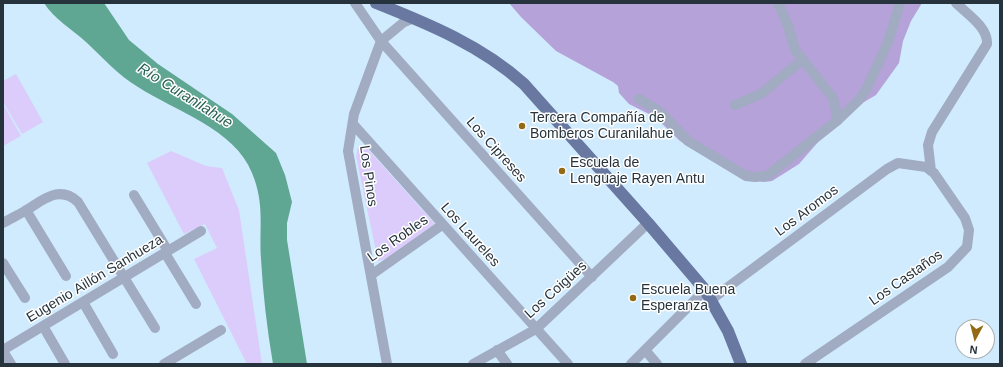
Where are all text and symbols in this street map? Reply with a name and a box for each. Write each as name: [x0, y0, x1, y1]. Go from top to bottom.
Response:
water label: Río Curanilahue: [134, 60, 236, 132]
place label: Tercera Compañía de Bomberos Curanilahue: [530, 110, 673, 142]
street label: Los Cipreses: [462, 114, 530, 186]
marker: Tercera Compañía de Bomberos Curanilahue: [517, 121, 527, 131]
street label: Los Pinos: [355, 144, 381, 208]
place label: Escuela de Lenguaje Rayen Antu: [570, 155, 705, 188]
marker: Escuela de Lenguaje Rayen Antu: [557, 166, 567, 176]
street label: Los Aromos: [772, 182, 842, 240]
street label: Los Laureles: [437, 200, 503, 270]
street label: Los Robles: [364, 212, 432, 266]
street label: Eugenio Aillón Sanhueza: [24, 232, 166, 326]
street label: Los Castaños: [866, 247, 946, 309]
street label: Los Coigües: [521, 258, 591, 322]
place label: Escuela Buena Esperanza: [641, 282, 735, 314]
marker: Escuela Buena Esperanza: [628, 293, 638, 303]
north arrow: [955, 319, 995, 359]
text: N: [969, 343, 978, 356]

